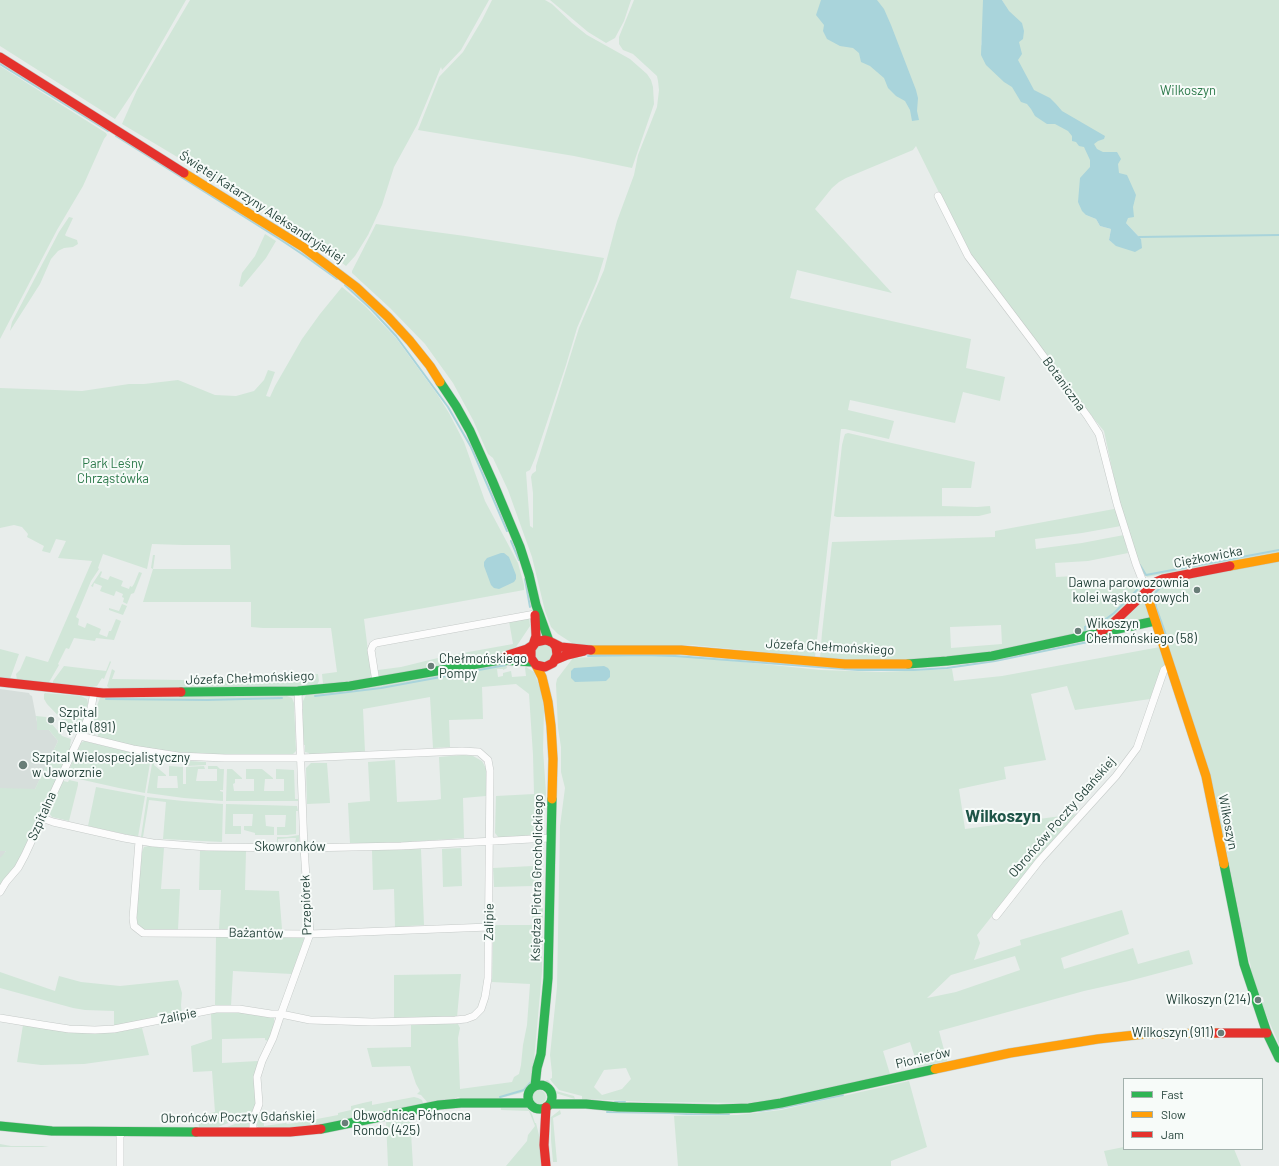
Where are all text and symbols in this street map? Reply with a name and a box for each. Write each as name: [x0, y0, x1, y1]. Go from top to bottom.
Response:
park label: Wilkoszyn: [1160, 83, 1216, 99]
street label: Świętej Katarzyny Aleksandryjskiej: [176, 148, 348, 266]
street label: Botaniczna: [1039, 354, 1089, 414]
park label: Park Leśny Chrząstówka: [77, 456, 149, 487]
street label: Ciężkowicka: [1172, 543, 1244, 571]
place label: Dawna parowozownia kolei wąskotorowych: [1068, 575, 1189, 606]
marker: Dawna parowozownia kolei wąskotorowych: [1192, 585, 1202, 595]
place label: Wikoszyn Chełmońskiego (58): [1086, 616, 1197, 647]
marker: Wikoszyn Chełmońskiego (58): [1073, 626, 1083, 636]
street label: Józefa Chełmońskiego: [765, 636, 895, 658]
place label: Chełmońskiego Pompy: [439, 651, 527, 682]
marker: Chełmońskiego Pompy: [426, 661, 436, 671]
street label: Józefa Chełmońskiego: [185, 668, 315, 688]
place label: Szpital Pętla (891): [59, 705, 115, 736]
marker: Szpital Pętla (891): [46, 715, 56, 725]
place label: Szpital Wielospecjalistyczny w Jaworznie: [32, 750, 190, 781]
street label: Obrońców Poczty Gdańskiej: [1005, 754, 1119, 880]
marker: Szpital Wielospecjalistyczny w Jaworznie: [17, 759, 29, 771]
street label: Szpitalna: [24, 789, 60, 843]
street label: Wilkoszyn: [1215, 793, 1241, 851]
street label: Księdza Piotra Grocholickiego: [528, 794, 546, 962]
district label: Wilkoszyn: [965, 806, 1041, 826]
street label: Skowronków: [254, 839, 326, 855]
street label: Przepiórek: [297, 874, 315, 936]
street label: Zalipie: [481, 903, 497, 941]
street label: Bażantów: [228, 925, 284, 941]
place label: Wilkoszyn (214): [1166, 992, 1250, 1008]
marker: Wilkoszyn (214): [1253, 995, 1263, 1005]
street label: Zalipie: [158, 1005, 198, 1027]
place label: Wilkoszyn (911): [1132, 1025, 1213, 1041]
marker: Wilkoszyn (911): [1216, 1028, 1226, 1038]
street label: Pionierów: [894, 1044, 952, 1072]
legend: [1123, 1078, 1263, 1150]
text: Fast: [1161, 1087, 1184, 1101]
text: Slow: [1161, 1107, 1186, 1121]
street label: Obrońców Poczty Gdańskiej: [161, 1108, 315, 1126]
place label: Obwodnica Północna Rondo (425): [353, 1108, 471, 1139]
marker: Obwodnica Północna Rondo (425): [340, 1118, 350, 1128]
text: Jam: [1161, 1127, 1184, 1141]

